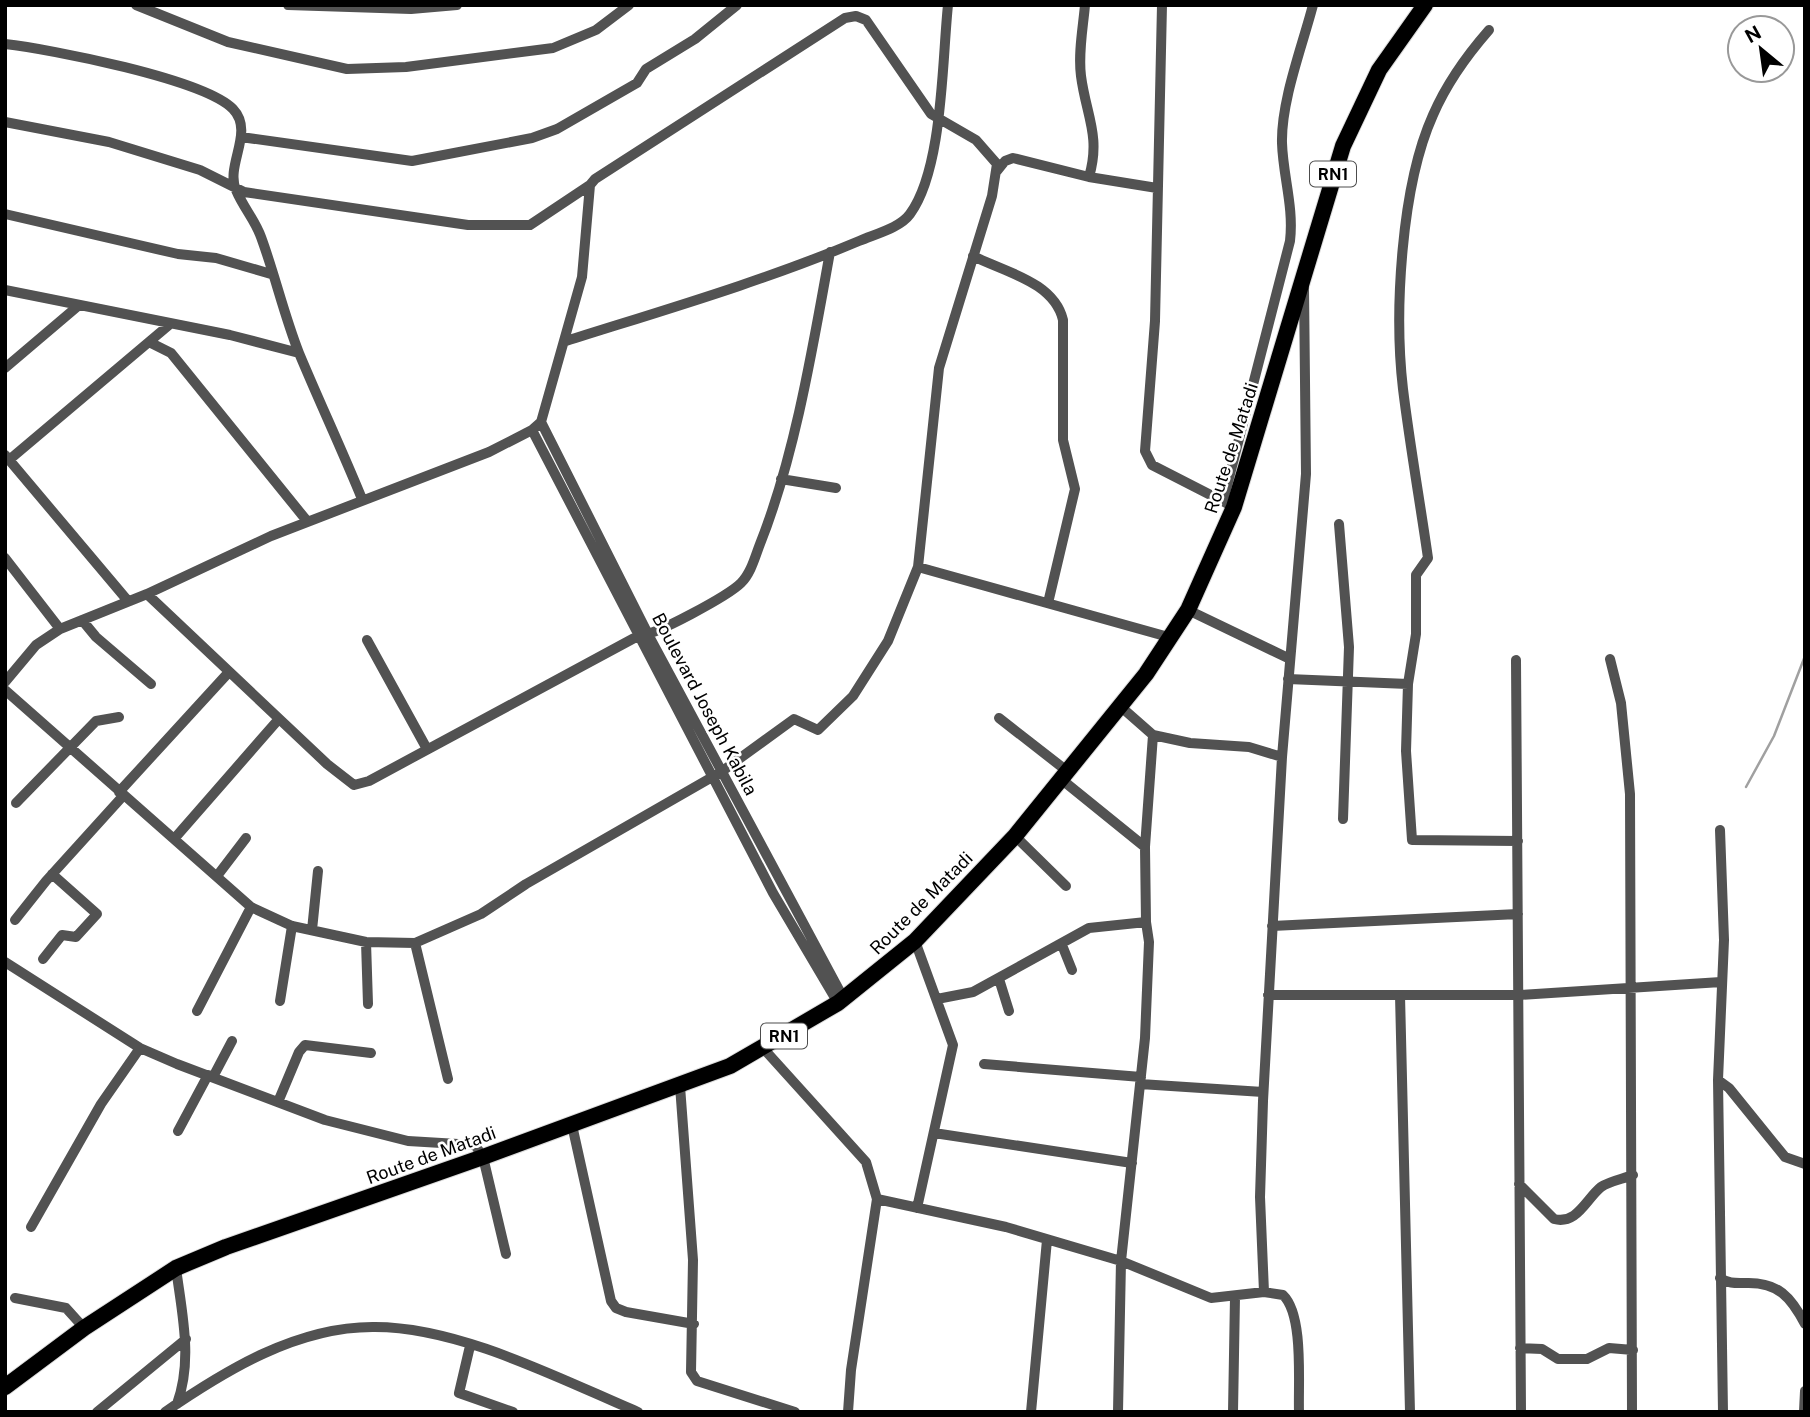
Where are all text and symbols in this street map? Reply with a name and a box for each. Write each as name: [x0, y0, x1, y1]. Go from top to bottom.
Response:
north arrow: [1726, 14, 1796, 84]
text: N: [1741, 21, 1765, 47]
road number: RN1: [1310, 162, 1356, 186]
street label: Route de Matadi: [1200, 380, 1262, 516]
street label: Boulevard Joseph Kabila: [648, 609, 762, 799]
street label: Route de Matadi: [865, 847, 977, 959]
road number: RN1: [761, 1024, 807, 1048]
street label: Route de Matadi: [363, 1122, 499, 1188]

